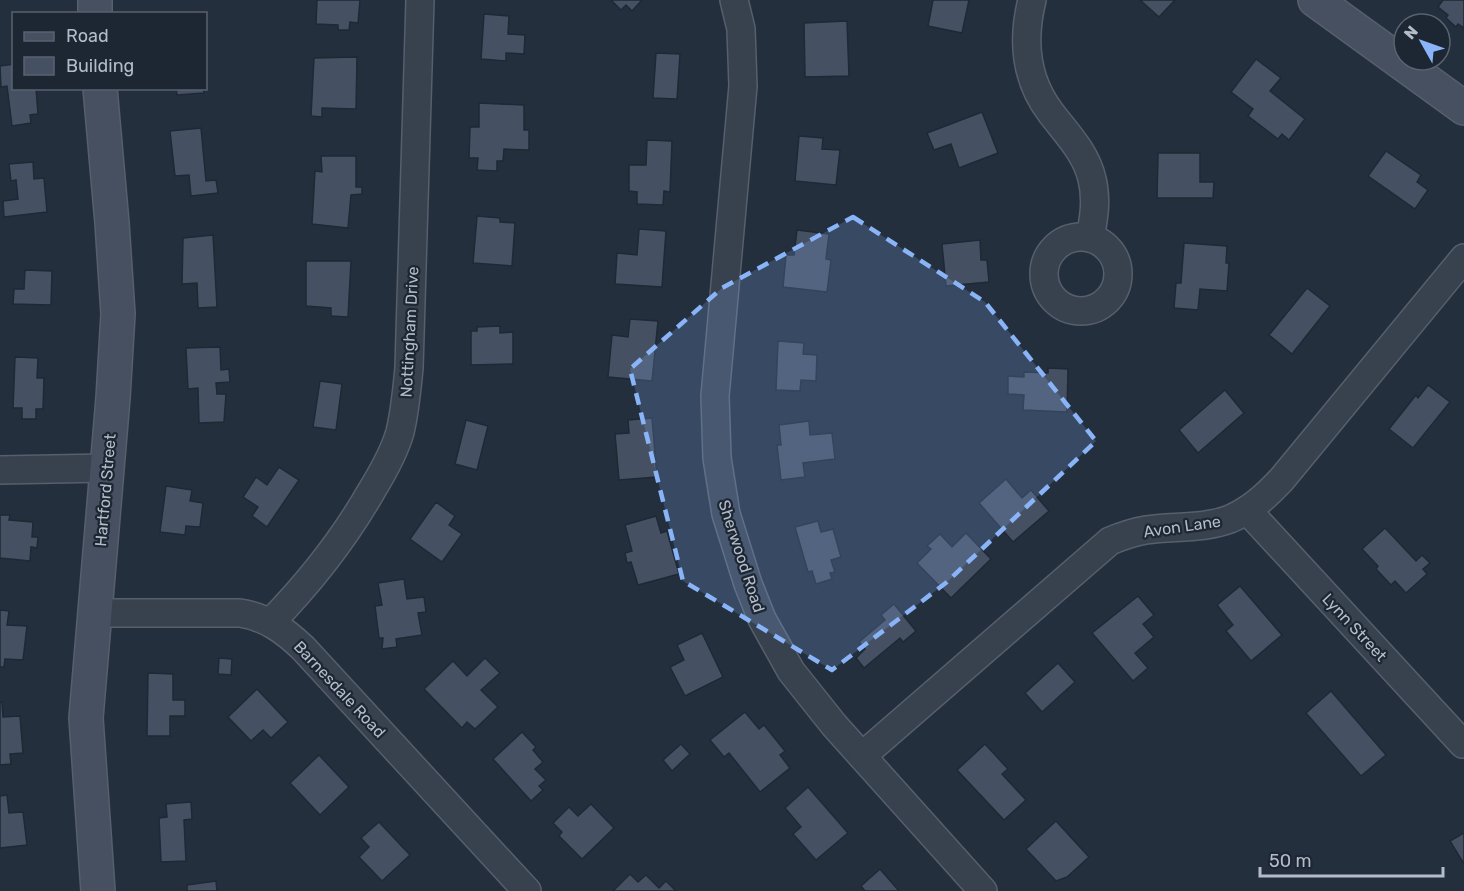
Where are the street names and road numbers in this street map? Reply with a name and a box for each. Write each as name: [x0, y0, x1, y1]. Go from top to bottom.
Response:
street label: Nottingham Drive: [397, 266, 422, 398]
street label: Hartford Street: [91, 433, 120, 547]
street label: Sherwood Road: [714, 498, 769, 615]
street label: Avon Lane: [1142, 512, 1222, 541]
street label: Lynn Street: [1318, 589, 1391, 665]
street label: Barnesdale Road: [290, 637, 389, 742]

